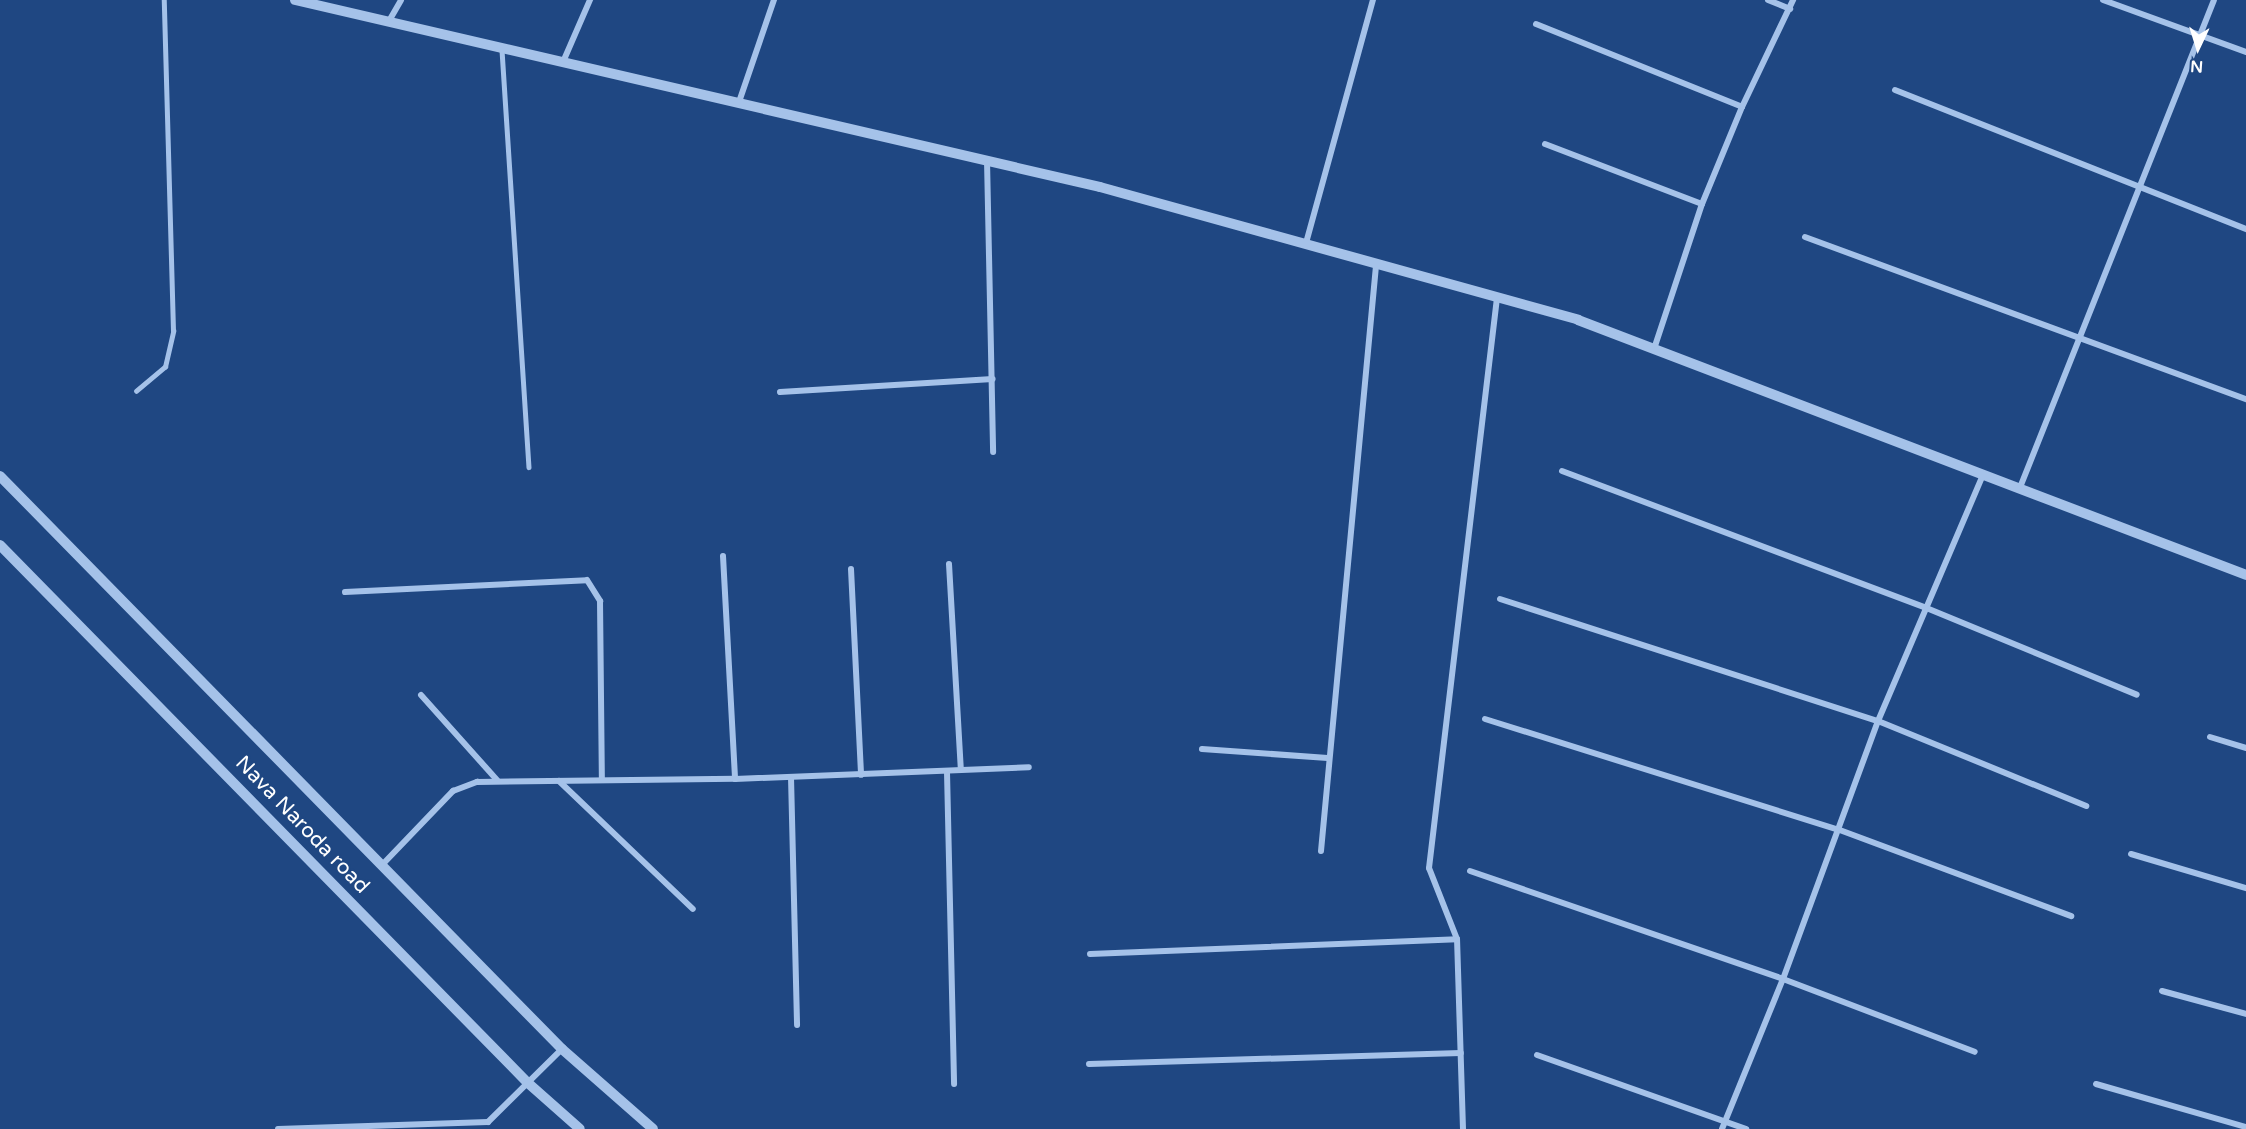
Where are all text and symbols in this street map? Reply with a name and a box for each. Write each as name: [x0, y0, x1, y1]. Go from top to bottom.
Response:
north arrow: [2168, 18, 2228, 78]
text: N: [2190, 56, 2204, 76]
street label: Nava Naroda road: [230, 751, 374, 899]

